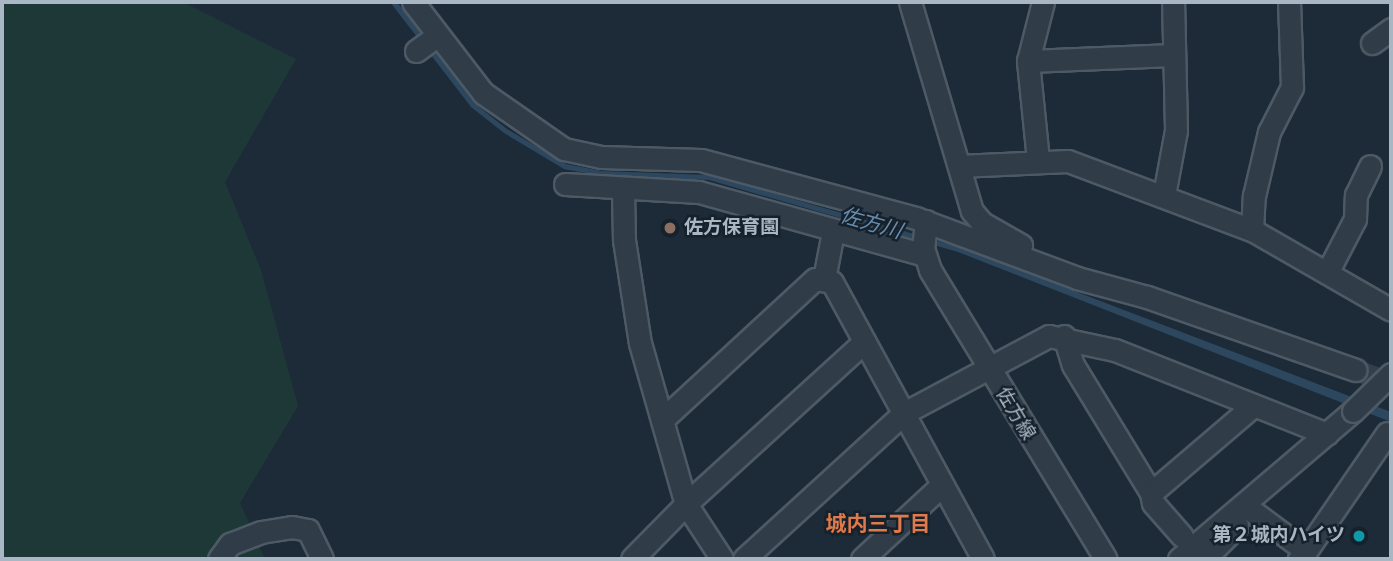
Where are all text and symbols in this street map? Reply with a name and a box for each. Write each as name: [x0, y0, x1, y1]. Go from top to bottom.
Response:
water label: 佐方川: [837, 202, 905, 244]
place label: 佐方保育園: [684, 217, 779, 239]
marker: 佐方保育園: [662, 220, 678, 236]
street label: 佐方線: [991, 384, 1039, 444]
district label: 城内三丁目: [826, 511, 930, 537]
place label: 第２城内ハイツ: [1212, 525, 1345, 547]
marker: 第２城内ハイツ: [1351, 528, 1367, 544]

